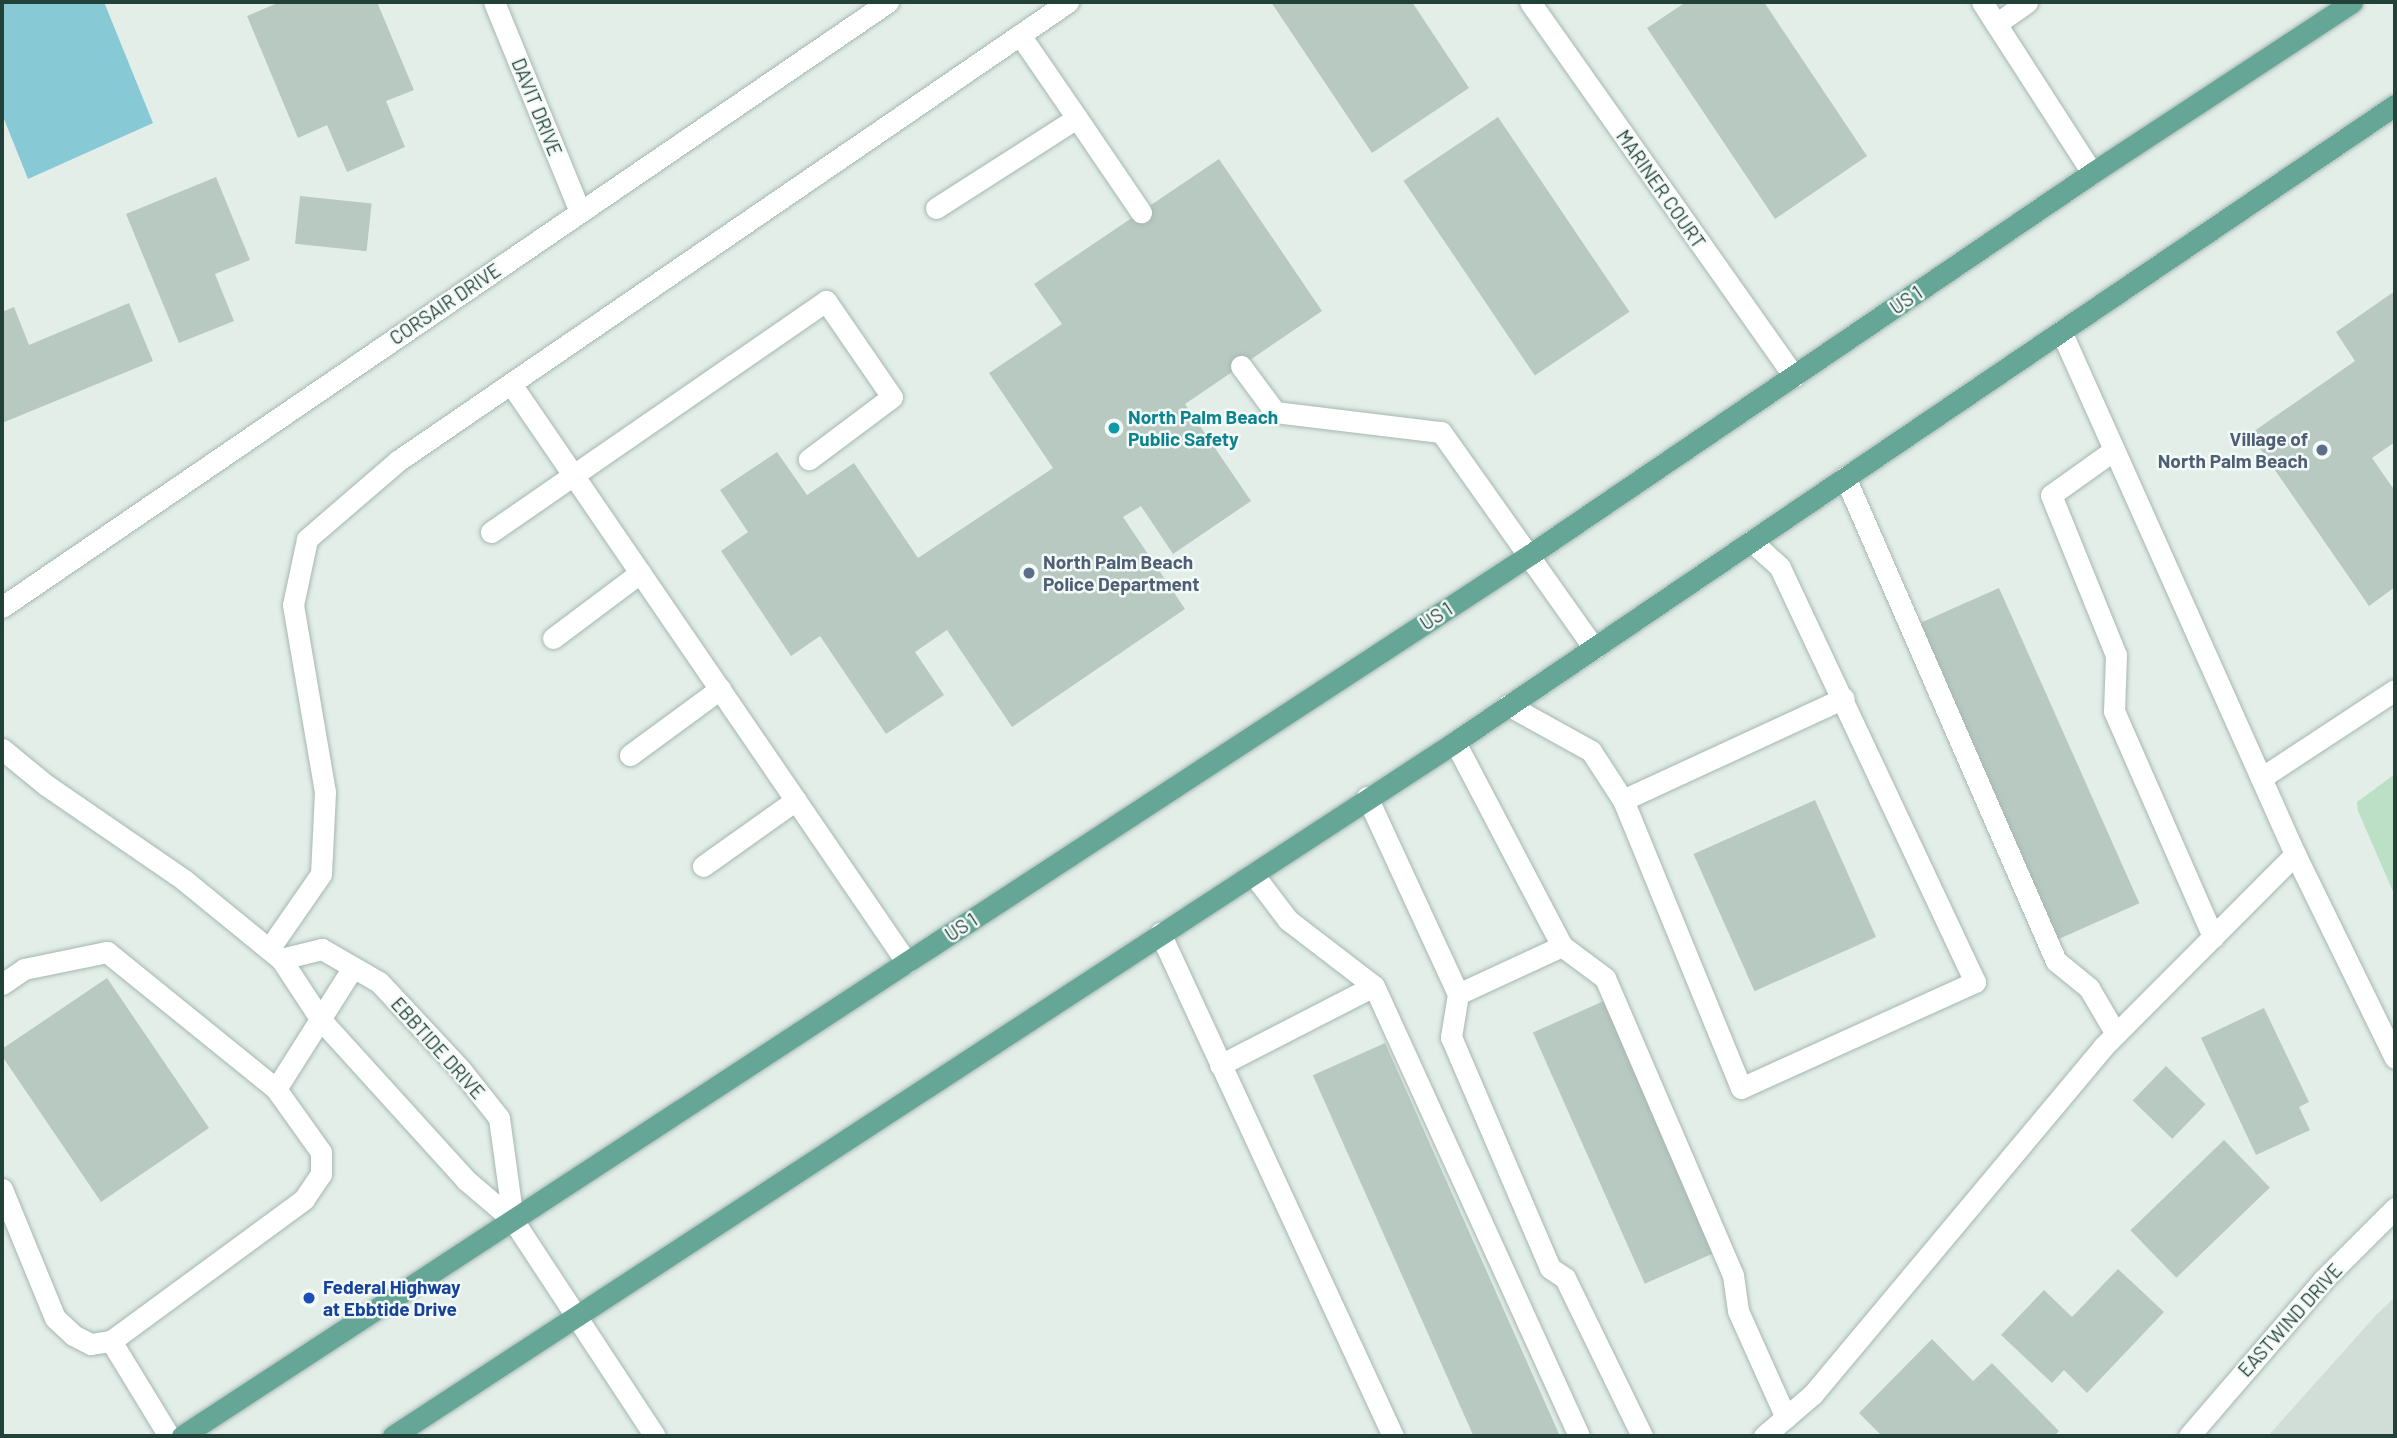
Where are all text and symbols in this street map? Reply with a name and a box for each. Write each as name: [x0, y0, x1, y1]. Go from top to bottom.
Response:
street label: DAVIT DRIVE: [507, 55, 567, 159]
street label: MARINER COURT: [1612, 125, 1710, 253]
street label: CORSAIR DRIVE: [385, 259, 505, 349]
street label: US 1: [1886, 281, 1926, 319]
place label: North Palm Beach Public Safety: [1128, 406, 1278, 450]
marker: North Palm Beach Public Safety: [1106, 420, 1122, 436]
place label: Village of North Palm Beach: [2158, 428, 2308, 472]
marker: Village of North Palm Beach: [2314, 442, 2330, 458]
place label: North Palm Beach Police Department: [1043, 551, 1199, 595]
marker: North Palm Beach Police Department: [1021, 565, 1037, 581]
street label: US 1: [1416, 597, 1456, 635]
street label: US 1: [941, 908, 981, 946]
street label: EBBTIDE DRIVE: [386, 993, 490, 1103]
street label: EASTWIND DRIVE: [2233, 1259, 2347, 1381]
place label: Federal Highway at Ebbtide Drive: [323, 1276, 461, 1320]
marker: Federal Highway at Ebbtide Drive: [301, 1290, 317, 1306]

